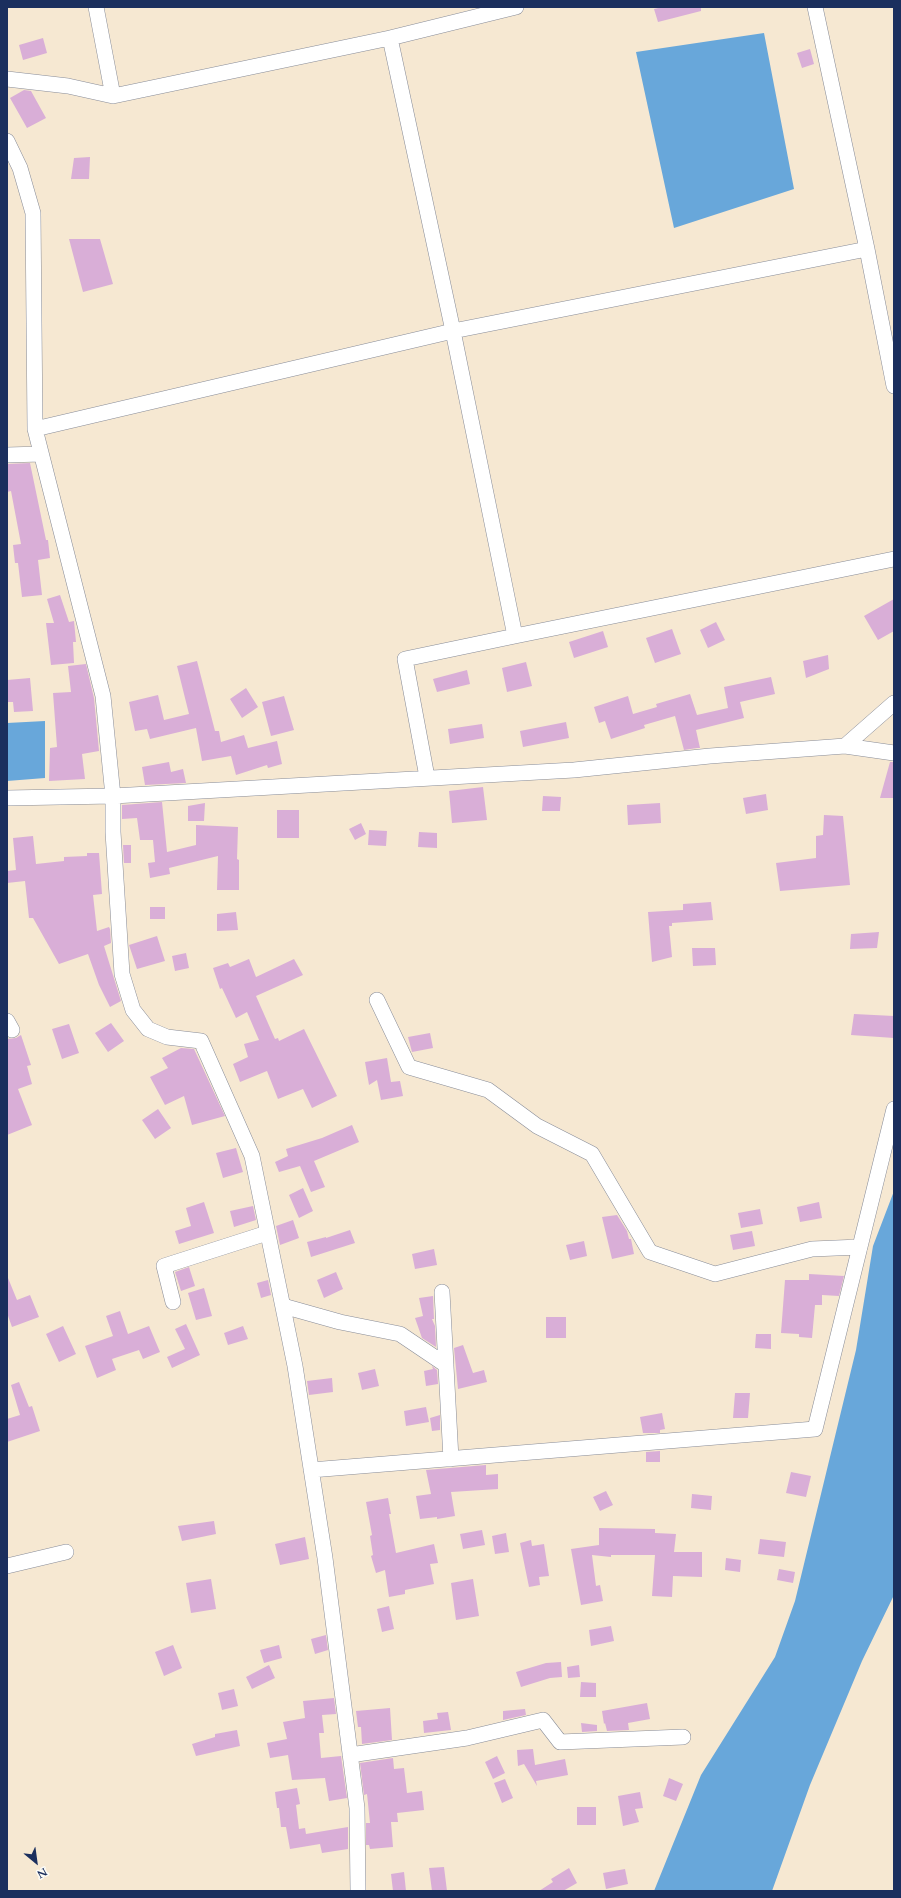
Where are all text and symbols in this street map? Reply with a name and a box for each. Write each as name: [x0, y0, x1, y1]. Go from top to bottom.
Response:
north arrow: [16, 1842, 56, 1882]
text: N: [34, 1864, 50, 1882]

